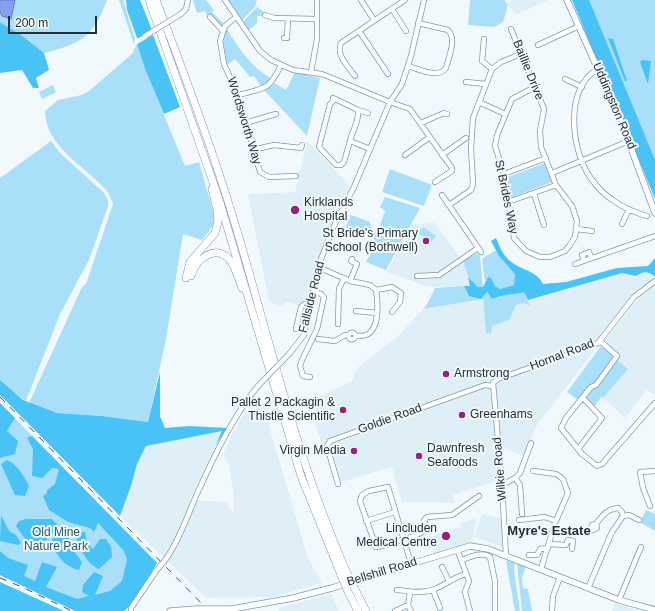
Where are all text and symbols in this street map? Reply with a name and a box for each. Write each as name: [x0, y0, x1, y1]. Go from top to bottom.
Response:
scale bar: [10, 8, 99, 34]
text: 200 m: [15, 16, 48, 30]
street label: Baillie Drive: [509, 38, 547, 102]
street label: Uddingston Road: [589, 61, 639, 151]
street label: Wordsworth Way: [224, 76, 264, 166]
street label: St Brides Way: [491, 159, 521, 235]
place label: Kirklands Hospital: [304, 196, 353, 224]
marker: Kirklands Hospital: [289, 204, 301, 216]
place label: St Bride's Primary School (Bothwell): [322, 227, 418, 255]
marker: St Bride's Primary School (Bothwell): [421, 236, 431, 246]
street label: Fallside Road: [296, 260, 328, 334]
street label: Hornal Road: [528, 336, 596, 374]
place label: Armstrong: [454, 367, 509, 381]
marker: Armstrong: [441, 369, 451, 379]
place label: Pallet 2 Packagin & Thistle Scientific: [231, 396, 335, 424]
street label: Goldie Road: [356, 401, 424, 437]
marker: Pallet 2 Packagin & Thistle Scientific: [338, 405, 348, 415]
place label: Greenhams: [470, 408, 533, 422]
marker: Greenhams: [457, 410, 467, 420]
street label: Wilkie Road: [490, 436, 510, 502]
place label: Dawnfresh Seafoods: [427, 442, 484, 470]
place label: Virgin Media: [280, 444, 346, 458]
marker: Virgin Media: [349, 446, 359, 456]
marker: Dawnfresh Seafoods: [414, 451, 424, 461]
place label: Lincluden Medical Centre: [356, 522, 437, 550]
district label: Myre's Estate: [507, 523, 591, 539]
park label: Old Mine Nature Park: [24, 526, 88, 554]
marker: Lincluden Medical Centre: [440, 530, 452, 542]
street label: Bellshill Road: [345, 554, 419, 590]

